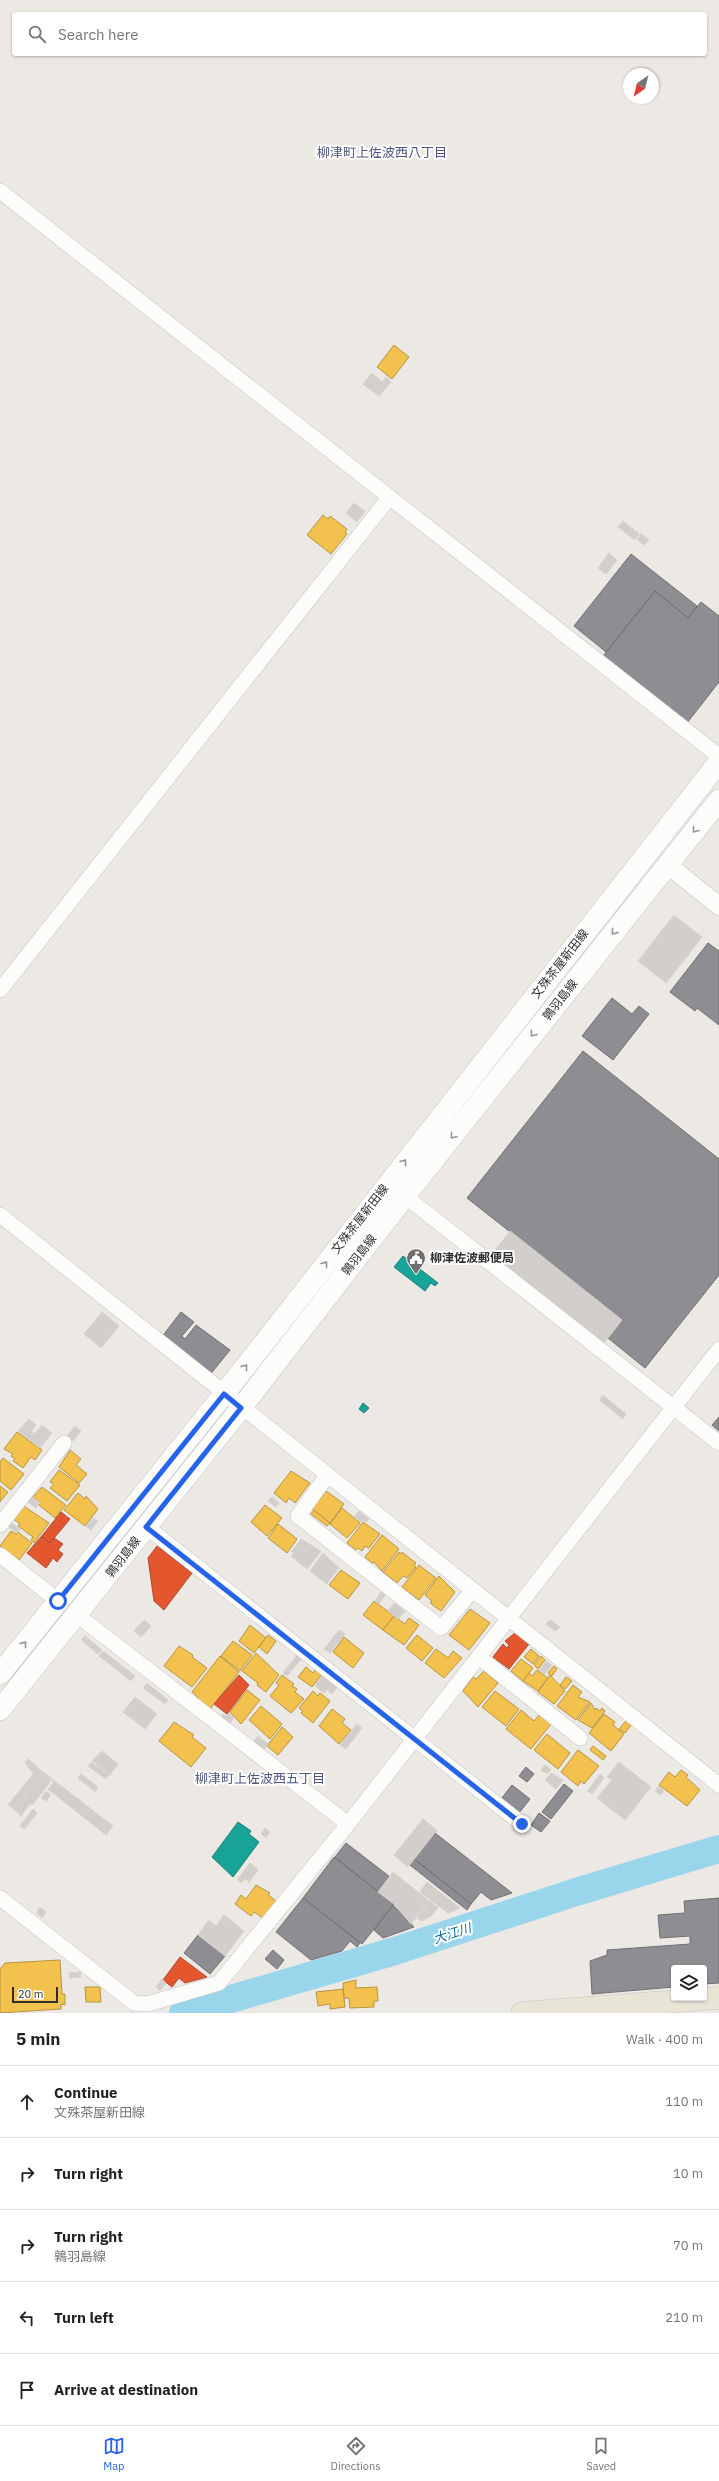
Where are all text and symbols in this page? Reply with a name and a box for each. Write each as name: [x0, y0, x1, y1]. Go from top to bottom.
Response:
search box: [12, 12, 707, 56]
icon: search: [26, 23, 48, 45]
text: Search here: [58, 25, 138, 44]
north arrow: [623, 68, 659, 104]
district label: 柳津町上佐波西八丁目: [317, 144, 447, 161]
one-way arrow: [693, 826, 700, 833]
street label: 文殊茶屋新田線: [528, 926, 591, 1001]
one-way arrow: [612, 928, 619, 935]
street label: 鶉羽島線: [539, 976, 580, 1023]
one-way arrow: [531, 1029, 538, 1036]
one-way arrow: [450, 1131, 457, 1138]
one-way arrow: [400, 1159, 407, 1166]
street label: 文殊茶屋新田線: [328, 1181, 391, 1256]
street label: 鶉羽島線: [338, 1231, 379, 1278]
public building icon: 柳津佐波郵便局: [405, 1247, 427, 1275]
place label: 柳津佐波郵便局: [430, 1250, 514, 1265]
one-way arrow: [320, 1262, 327, 1269]
one-way arrow: [240, 1364, 247, 1371]
street label: 鶉羽島線: [102, 1533, 143, 1580]
route start: [49, 1592, 67, 1610]
one-way arrow: [20, 1641, 27, 1648]
district label: 柳津町上佐波西五丁目: [195, 1770, 325, 1787]
route end: [513, 1815, 531, 1833]
water label: 大江川: [431, 1919, 475, 1948]
map controls: [671, 1965, 707, 2001]
button: layers: [671, 1965, 707, 2001]
scale bar: [12, 1985, 58, 2004]
text: 20 m: [18, 1987, 43, 2001]
text: 5 min: [16, 2028, 60, 2050]
text: Walk · 400 m: [626, 2031, 703, 2048]
text: Continue: [54, 2083, 118, 2102]
icon: ahead: [16, 2091, 38, 2113]
text: 110 m: [665, 2093, 703, 2110]
text: 文殊茶屋新田線: [54, 2104, 145, 2121]
icon: right: [16, 2163, 38, 2185]
text: Turn right: [54, 2164, 123, 2183]
text: 10 m: [673, 2165, 703, 2182]
text: Turn right: [54, 2227, 123, 2246]
icon: right: [16, 2235, 38, 2257]
text: 70 m: [673, 2237, 703, 2254]
text: 鶉羽島線: [54, 2248, 106, 2265]
icon: left: [16, 2307, 38, 2329]
text: Turn left: [54, 2308, 114, 2327]
text: 210 m: [665, 2309, 703, 2326]
icon: arrive: [16, 2379, 38, 2401]
text: Arrive at destination: [54, 2380, 198, 2399]
tab: Map: [103, 2435, 125, 2473]
tab: Directions: [331, 2435, 381, 2473]
tab: Saved: [586, 2435, 616, 2473]

